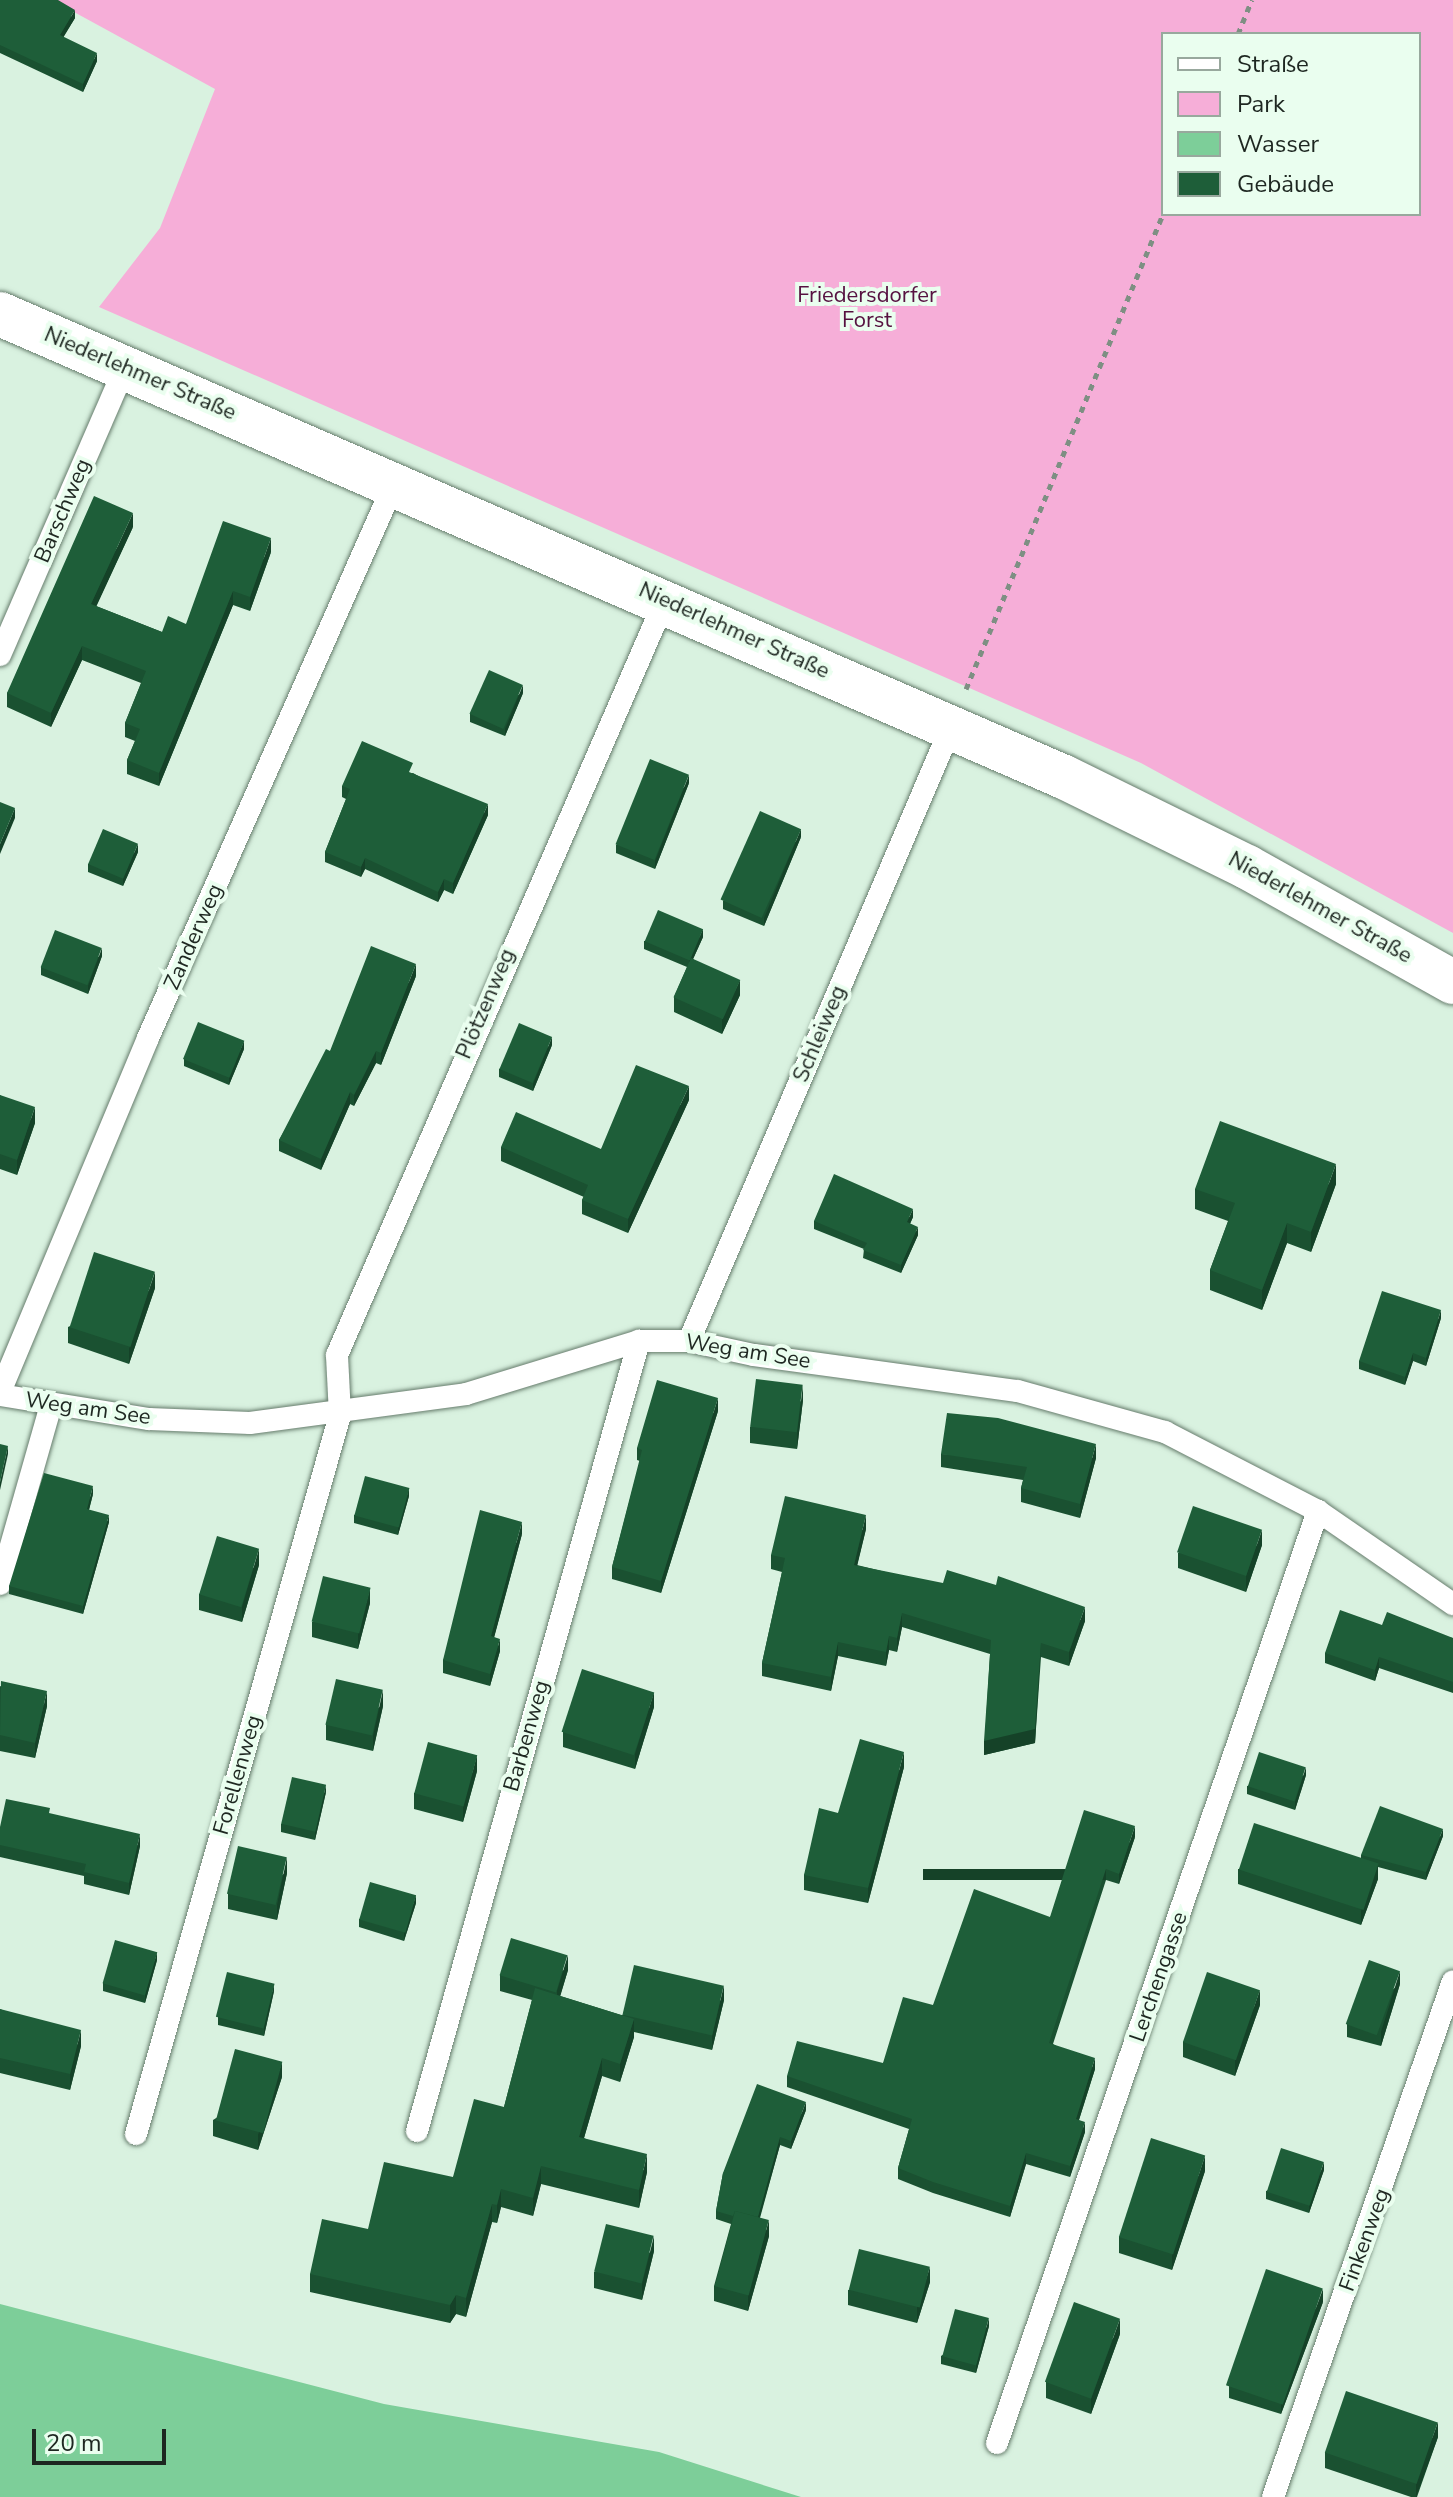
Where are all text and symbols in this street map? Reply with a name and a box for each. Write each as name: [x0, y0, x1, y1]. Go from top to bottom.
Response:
legend: [1161, 32, 1421, 216]
text: Straße: [1237, 48, 1309, 80]
text: Park: [1237, 88, 1285, 120]
text: Wasser: [1237, 128, 1319, 160]
text: Gebäude: [1237, 168, 1334, 200]
park label: Friedersdorfer Forst: [797, 282, 937, 334]
street label: Niederlehmer Straße: [40, 322, 240, 426]
street label: Barschweg: [29, 455, 97, 567]
street label: Niederlehmer Straße: [635, 577, 833, 685]
street label: Niederlehmer Straße: [1224, 847, 1416, 969]
street label: Zanderweg: [159, 880, 229, 994]
street label: Plötzenweg: [451, 945, 521, 1063]
street label: Schleiweg: [788, 982, 852, 1086]
street label: Weg am See: [684, 1329, 812, 1375]
street label: Weg am See: [24, 1387, 152, 1431]
street label: Barbenweg: [499, 1677, 555, 1795]
street label: Forellenweg: [208, 1712, 268, 1838]
street label: Lerchengasse: [1124, 1909, 1194, 2045]
street label: Finkenweg: [1334, 2185, 1396, 2295]
scale bar: [36, 2413, 170, 2463]
text: 20 m: [46, 2427, 102, 2459]

